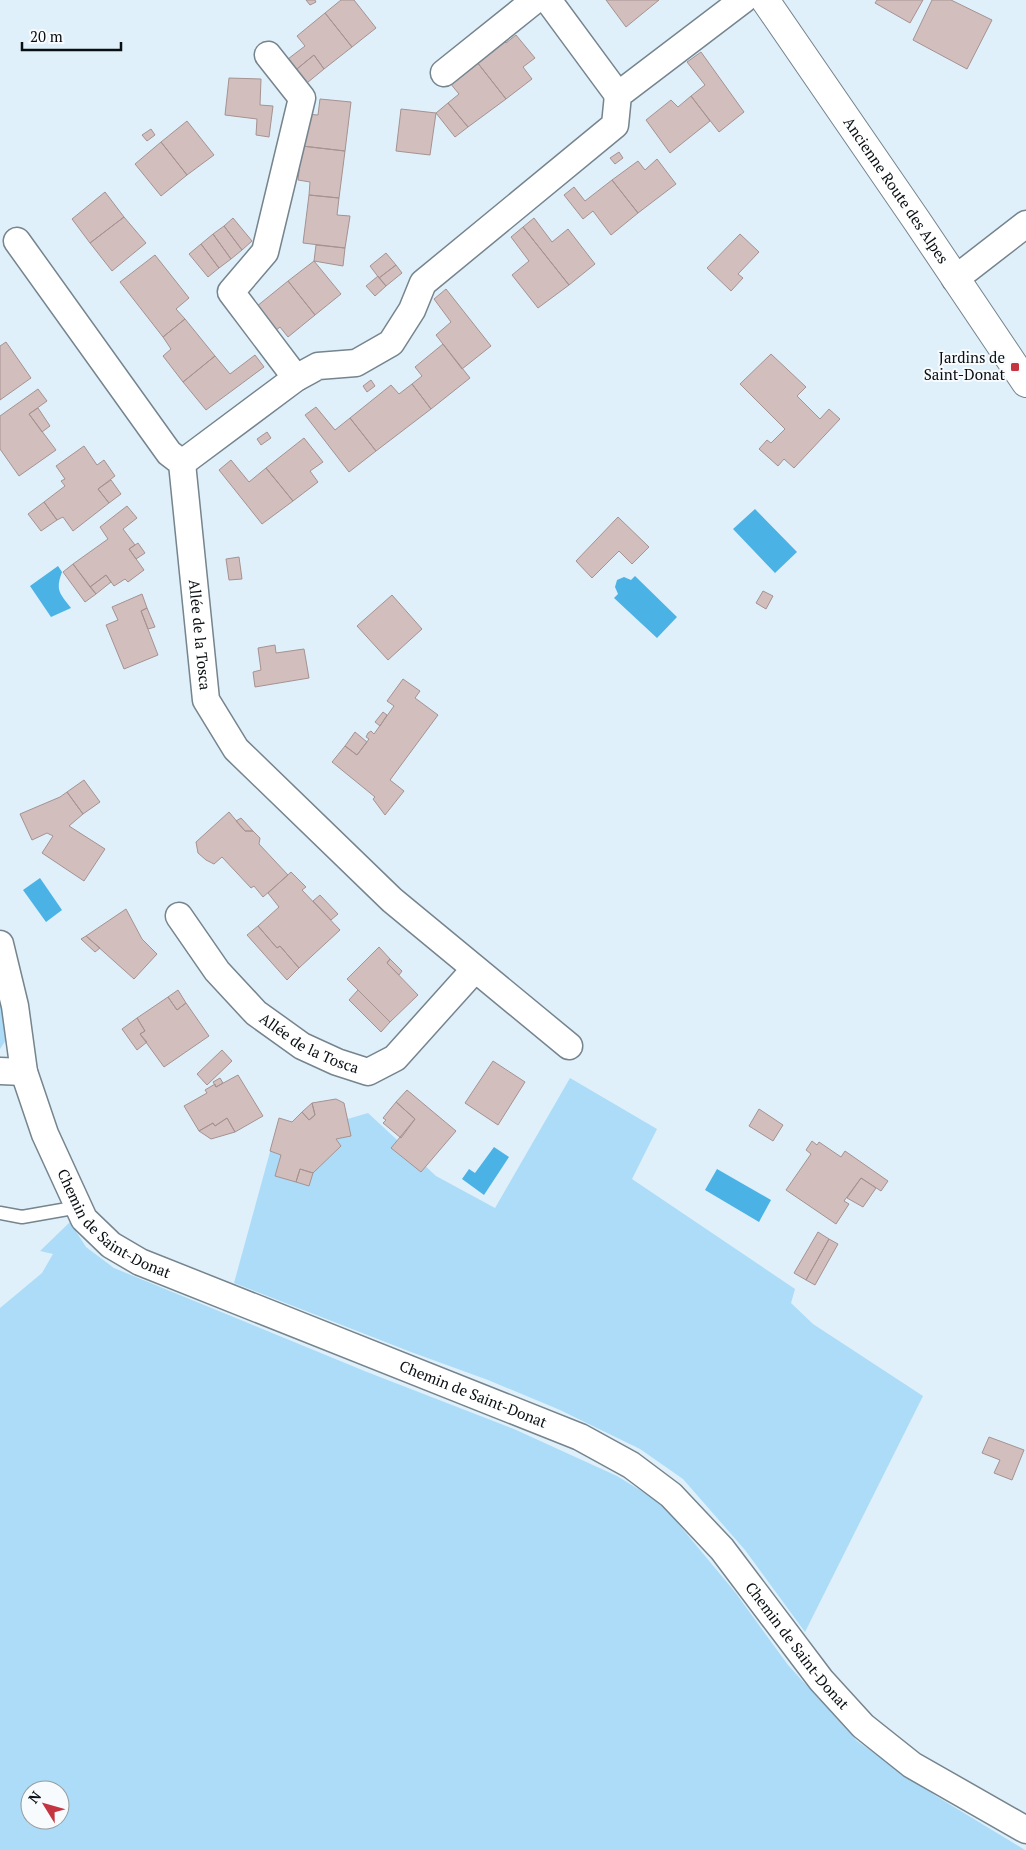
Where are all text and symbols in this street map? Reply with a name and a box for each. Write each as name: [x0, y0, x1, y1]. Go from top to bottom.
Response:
scale bar: [22, 20, 121, 52]
text: 20 m: [30, 26, 63, 46]
street label: Ancienne Route des Alpes: [839, 113, 954, 267]
place label: Jardins de Saint-Donat: [924, 347, 1005, 384]
marker: Jardins de Saint-Donat: [1009, 361, 1021, 373]
street label: Allée de la Tosca: [185, 579, 216, 691]
street label: Allée de la Tosca: [256, 1008, 362, 1078]
street label: Chemin de Saint-Donat: [53, 1165, 174, 1282]
street label: Chemin de Saint-Donat: [397, 1355, 551, 1432]
street label: Chemin de Saint-Donat: [741, 1577, 854, 1714]
north arrow: [20, 1780, 70, 1830]
text: N: [23, 1787, 45, 1807]

